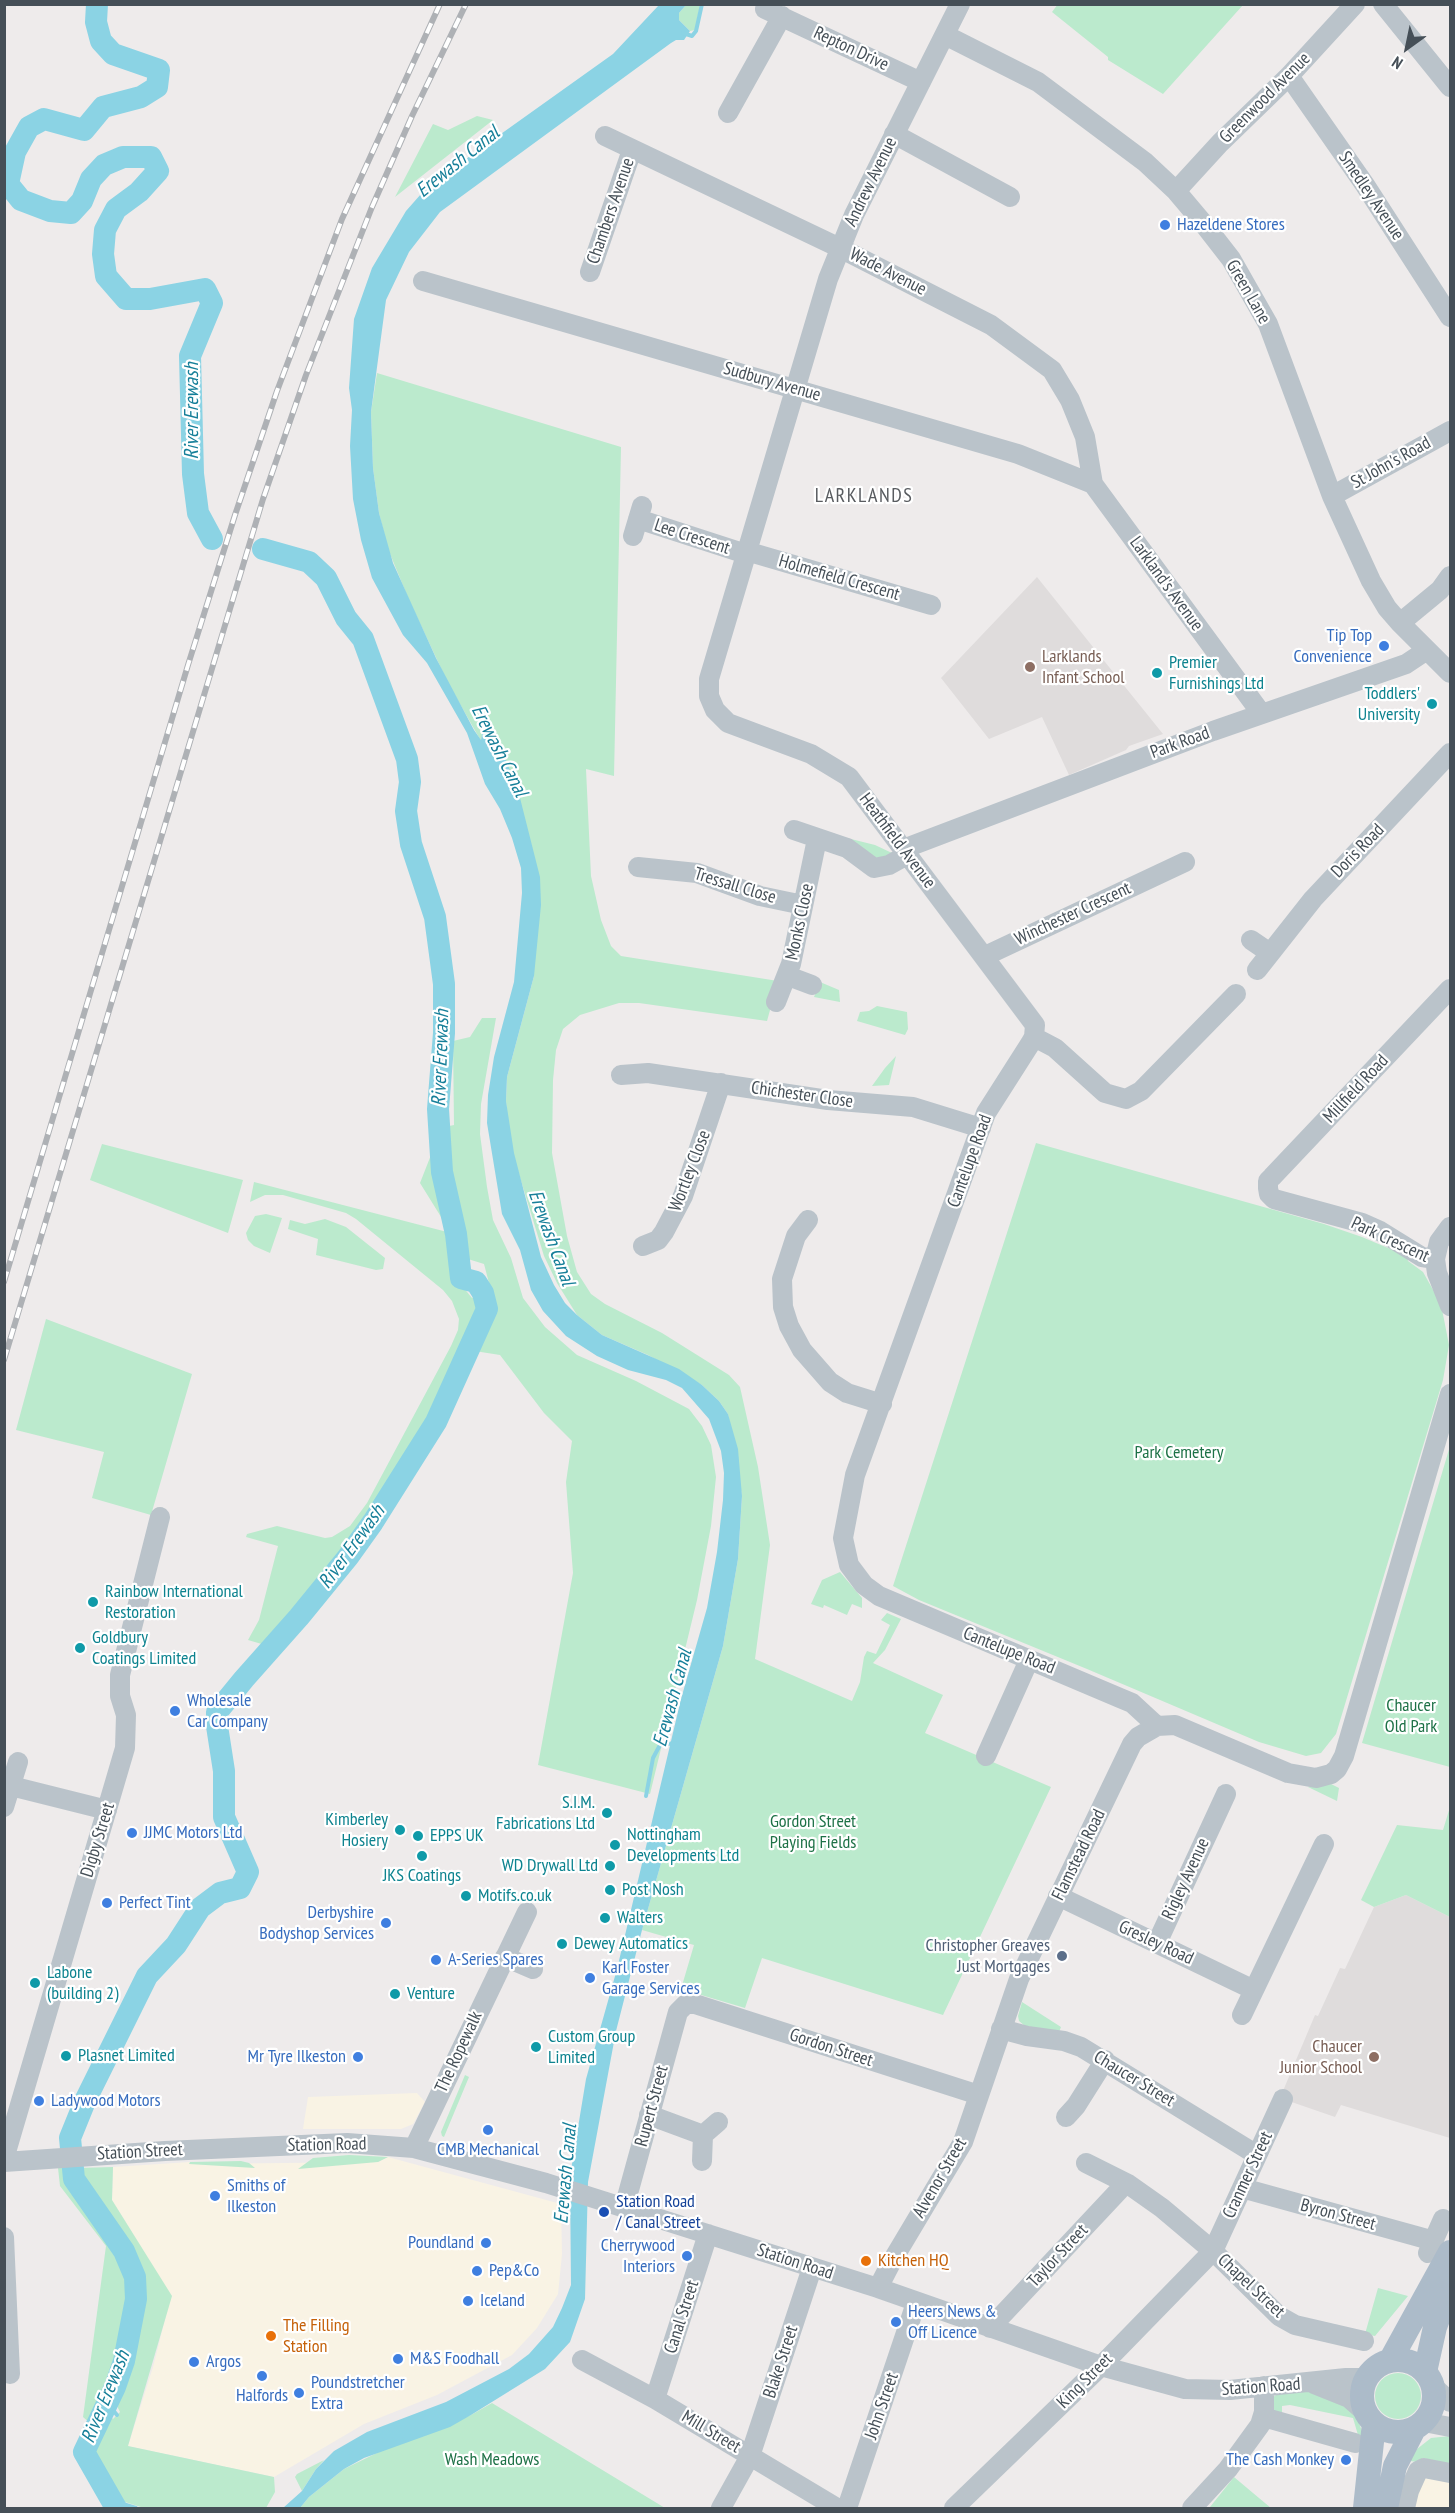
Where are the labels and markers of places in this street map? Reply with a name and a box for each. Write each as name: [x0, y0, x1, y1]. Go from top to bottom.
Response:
place label: Hazeldene Stores: [1177, 214, 1285, 236]
marker: Hazeldene Stores: [1158, 218, 1172, 232]
place label: Tip Top Convenience: [1293, 625, 1372, 668]
marker: Tip Top Convenience: [1377, 639, 1391, 653]
place label: Larklands Infant School: [1042, 646, 1124, 688]
place label: Premier Furnishings Ltd: [1169, 652, 1264, 694]
marker: Larklands Infant School: [1023, 660, 1037, 674]
marker: Premier Furnishings Ltd: [1150, 666, 1164, 680]
place label: Toddlers' University: [1358, 683, 1420, 726]
marker: Toddlers' University: [1425, 697, 1439, 711]
place label: Rainbow International Restoration: [105, 1581, 243, 1624]
marker: Rainbow International Restoration: [86, 1595, 100, 1609]
place label: Goldbury Coatings Limited: [92, 1627, 196, 1670]
marker: Goldbury Coatings Limited: [73, 1641, 87, 1655]
place label: Wholesale Car Company: [187, 1690, 268, 1732]
marker: Wholesale Car Company: [168, 1704, 182, 1718]
place label: S.I.M. Fabrications Ltd: [496, 1792, 595, 1834]
marker: S.I.M. Fabrications Ltd: [600, 1806, 614, 1820]
place label: Kimberley Hosiery: [325, 1809, 388, 1852]
place label: JJMC Motors Ltd: [144, 1822, 242, 1844]
marker: Kimberley Hosiery: [393, 1823, 407, 1837]
place label: Nottingham Developments Ltd: [627, 1824, 739, 1866]
place label: EPPS UK: [430, 1825, 484, 1847]
marker: JJMC Motors Ltd: [125, 1826, 139, 1840]
marker: EPPS UK: [411, 1829, 425, 1843]
marker: Nottingham Developments Ltd: [608, 1838, 622, 1852]
marker: JKS Coatings: [415, 1849, 429, 1863]
place label: WD Drywall Ltd: [502, 1855, 598, 1877]
marker: WD Drywall Ltd: [603, 1859, 617, 1873]
place label: JKS Coatings: [383, 1865, 461, 1887]
place label: Post Nosh: [622, 1879, 684, 1901]
marker: Post Nosh: [603, 1883, 617, 1897]
place label: Motifs.co.uk: [478, 1885, 552, 1907]
marker: Motifs.co.uk: [459, 1889, 473, 1903]
place label: Perfect Tint: [119, 1892, 191, 1914]
marker: Perfect Tint: [100, 1896, 114, 1910]
place label: Derbyshire Bodyshop Services: [259, 1902, 374, 1944]
place label: Walters: [617, 1907, 663, 1929]
marker: Walters: [598, 1911, 612, 1925]
marker: Derbyshire Bodyshop Services: [379, 1916, 393, 1930]
place label: Dewey Automatics: [574, 1933, 688, 1955]
place label: Christopher Greaves Just Mortgages: [925, 1935, 1050, 1978]
marker: Dewey Automatics: [555, 1937, 569, 1951]
place label: A-Series Spares: [448, 1949, 544, 1971]
marker: Christopher Greaves Just Mortgages: [1055, 1949, 1069, 1963]
marker: A-Series Spares: [429, 1953, 443, 1967]
place label: Karl Foster Garage Services: [602, 1957, 700, 2000]
place label: Labone (building 2): [47, 1962, 118, 2004]
marker: Karl Foster Garage Services: [583, 1971, 597, 1985]
marker: Labone (building 2): [28, 1976, 42, 1990]
place label: Venture: [407, 1983, 455, 2005]
marker: Venture: [388, 1987, 402, 2001]
place label: Custom Group Limited: [548, 2026, 635, 2068]
place label: Chaucer Junior School: [1280, 2036, 1362, 2078]
marker: Custom Group Limited: [529, 2040, 543, 2054]
place label: Plasnet Limited: [78, 2045, 175, 2067]
place label: Mr Tyre Ilkeston: [247, 2046, 346, 2068]
marker: Plasnet Limited: [59, 2049, 73, 2063]
marker: Mr Tyre Ilkeston: [351, 2050, 365, 2064]
marker: Chaucer Junior School: [1367, 2050, 1381, 2064]
place label: Ladywood Motors: [51, 2090, 161, 2112]
marker: Ladywood Motors: [32, 2094, 46, 2108]
marker: CMB Mechanical: [481, 2123, 495, 2137]
place label: CMB Mechanical: [437, 2139, 539, 2161]
place label: Smiths of Ilkeston: [227, 2175, 285, 2218]
marker: Smiths of Ilkeston: [208, 2189, 222, 2203]
place label: Station Road / Canal Street: [616, 2191, 701, 2234]
marker: Station Road / Canal Street: [597, 2205, 611, 2219]
place label: Poundland: [408, 2232, 474, 2254]
place label: Cherrywood Interiors: [601, 2235, 675, 2278]
marker: Poundland: [479, 2236, 493, 2250]
marker: Cherrywood Interiors: [680, 2249, 694, 2263]
place label: Kitchen HQ: [878, 2250, 949, 2272]
marker: Kitchen HQ: [859, 2254, 873, 2268]
place label: Pep&Co: [489, 2260, 539, 2282]
marker: Pep&Co: [470, 2264, 484, 2278]
place label: Iceland: [480, 2290, 525, 2312]
marker: Iceland: [461, 2294, 475, 2308]
place label: Heers News & Off Licence: [908, 2301, 997, 2344]
place label: The Filling Station: [283, 2315, 350, 2358]
marker: Heers News & Off Licence: [889, 2315, 903, 2329]
marker: The Filling Station: [264, 2329, 278, 2343]
place label: M&S Foodhall: [410, 2348, 499, 2370]
place label: Argos: [206, 2351, 241, 2373]
marker: M&S Foodhall: [391, 2352, 405, 2366]
marker: Argos: [187, 2355, 201, 2369]
marker: Halfords: [255, 2369, 269, 2383]
place label: Poundstretcher Extra: [311, 2372, 405, 2414]
place label: Halfords: [236, 2385, 288, 2407]
marker: Poundstretcher Extra: [292, 2386, 306, 2400]
place label: The Cash Monkey: [1226, 2449, 1334, 2471]
marker: The Cash Monkey: [1339, 2453, 1353, 2467]

